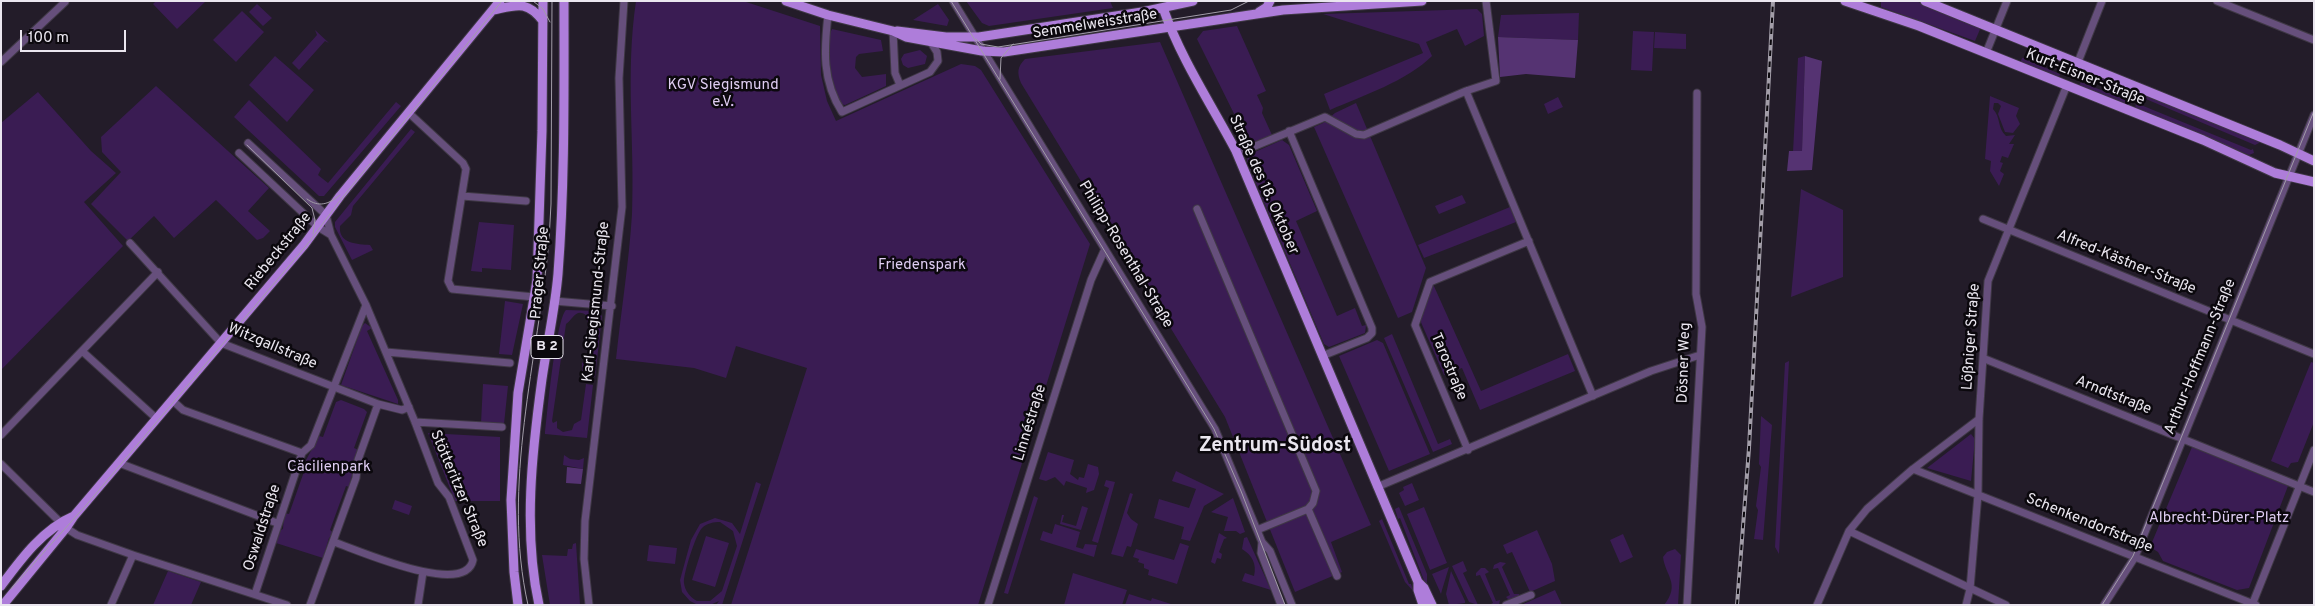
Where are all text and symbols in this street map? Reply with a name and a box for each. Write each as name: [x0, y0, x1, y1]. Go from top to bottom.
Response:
street label: Semmelweisstraße: [1031, 6, 1159, 44]
scale bar: [22, 20, 129, 52]
text: 100 m: [28, 29, 69, 48]
street label: Kurt-Eisner-Straße: [2023, 46, 2147, 110]
park label: KGV Siegismund e.V.: [667, 77, 779, 112]
street label: Straße des 18. Oktober: [1224, 112, 1302, 258]
street label: Philipp-Rosenthal-Straße: [1074, 178, 1176, 332]
street label: Riebeckstraße: [242, 209, 316, 295]
street label: Karl-Siegismund-Straße: [580, 221, 614, 383]
street label: Prager Straße: [528, 226, 554, 320]
street label: Alfred-Kästner-Straße: [2054, 227, 2198, 299]
park label: Friedenspark: [878, 257, 966, 275]
street label: Arthur-Hoffmann-Straße: [2161, 276, 2241, 438]
street label: Lößniger Straße: [1959, 283, 1985, 391]
street label: Witzgallstraße: [225, 320, 319, 374]
street label: Dösner Weg: [1675, 322, 1695, 404]
street label: Tarostraße: [1426, 331, 1470, 403]
road number: B 2: [531, 336, 563, 358]
street label: Arndtstraße: [2072, 373, 2154, 419]
street label: Linnéstraße: [1011, 382, 1051, 464]
street label: Stötteritzer Straße: [425, 428, 491, 550]
district label: Zentrum-Südost: [1199, 435, 1351, 459]
park label: Cäcilienpark: [287, 459, 371, 477]
street label: Oswaldstraße: [241, 482, 285, 574]
street label: Schenkendorfstraße: [2023, 490, 2155, 558]
park label: Albrecht-Dürer-Platz: [2149, 510, 2289, 528]

